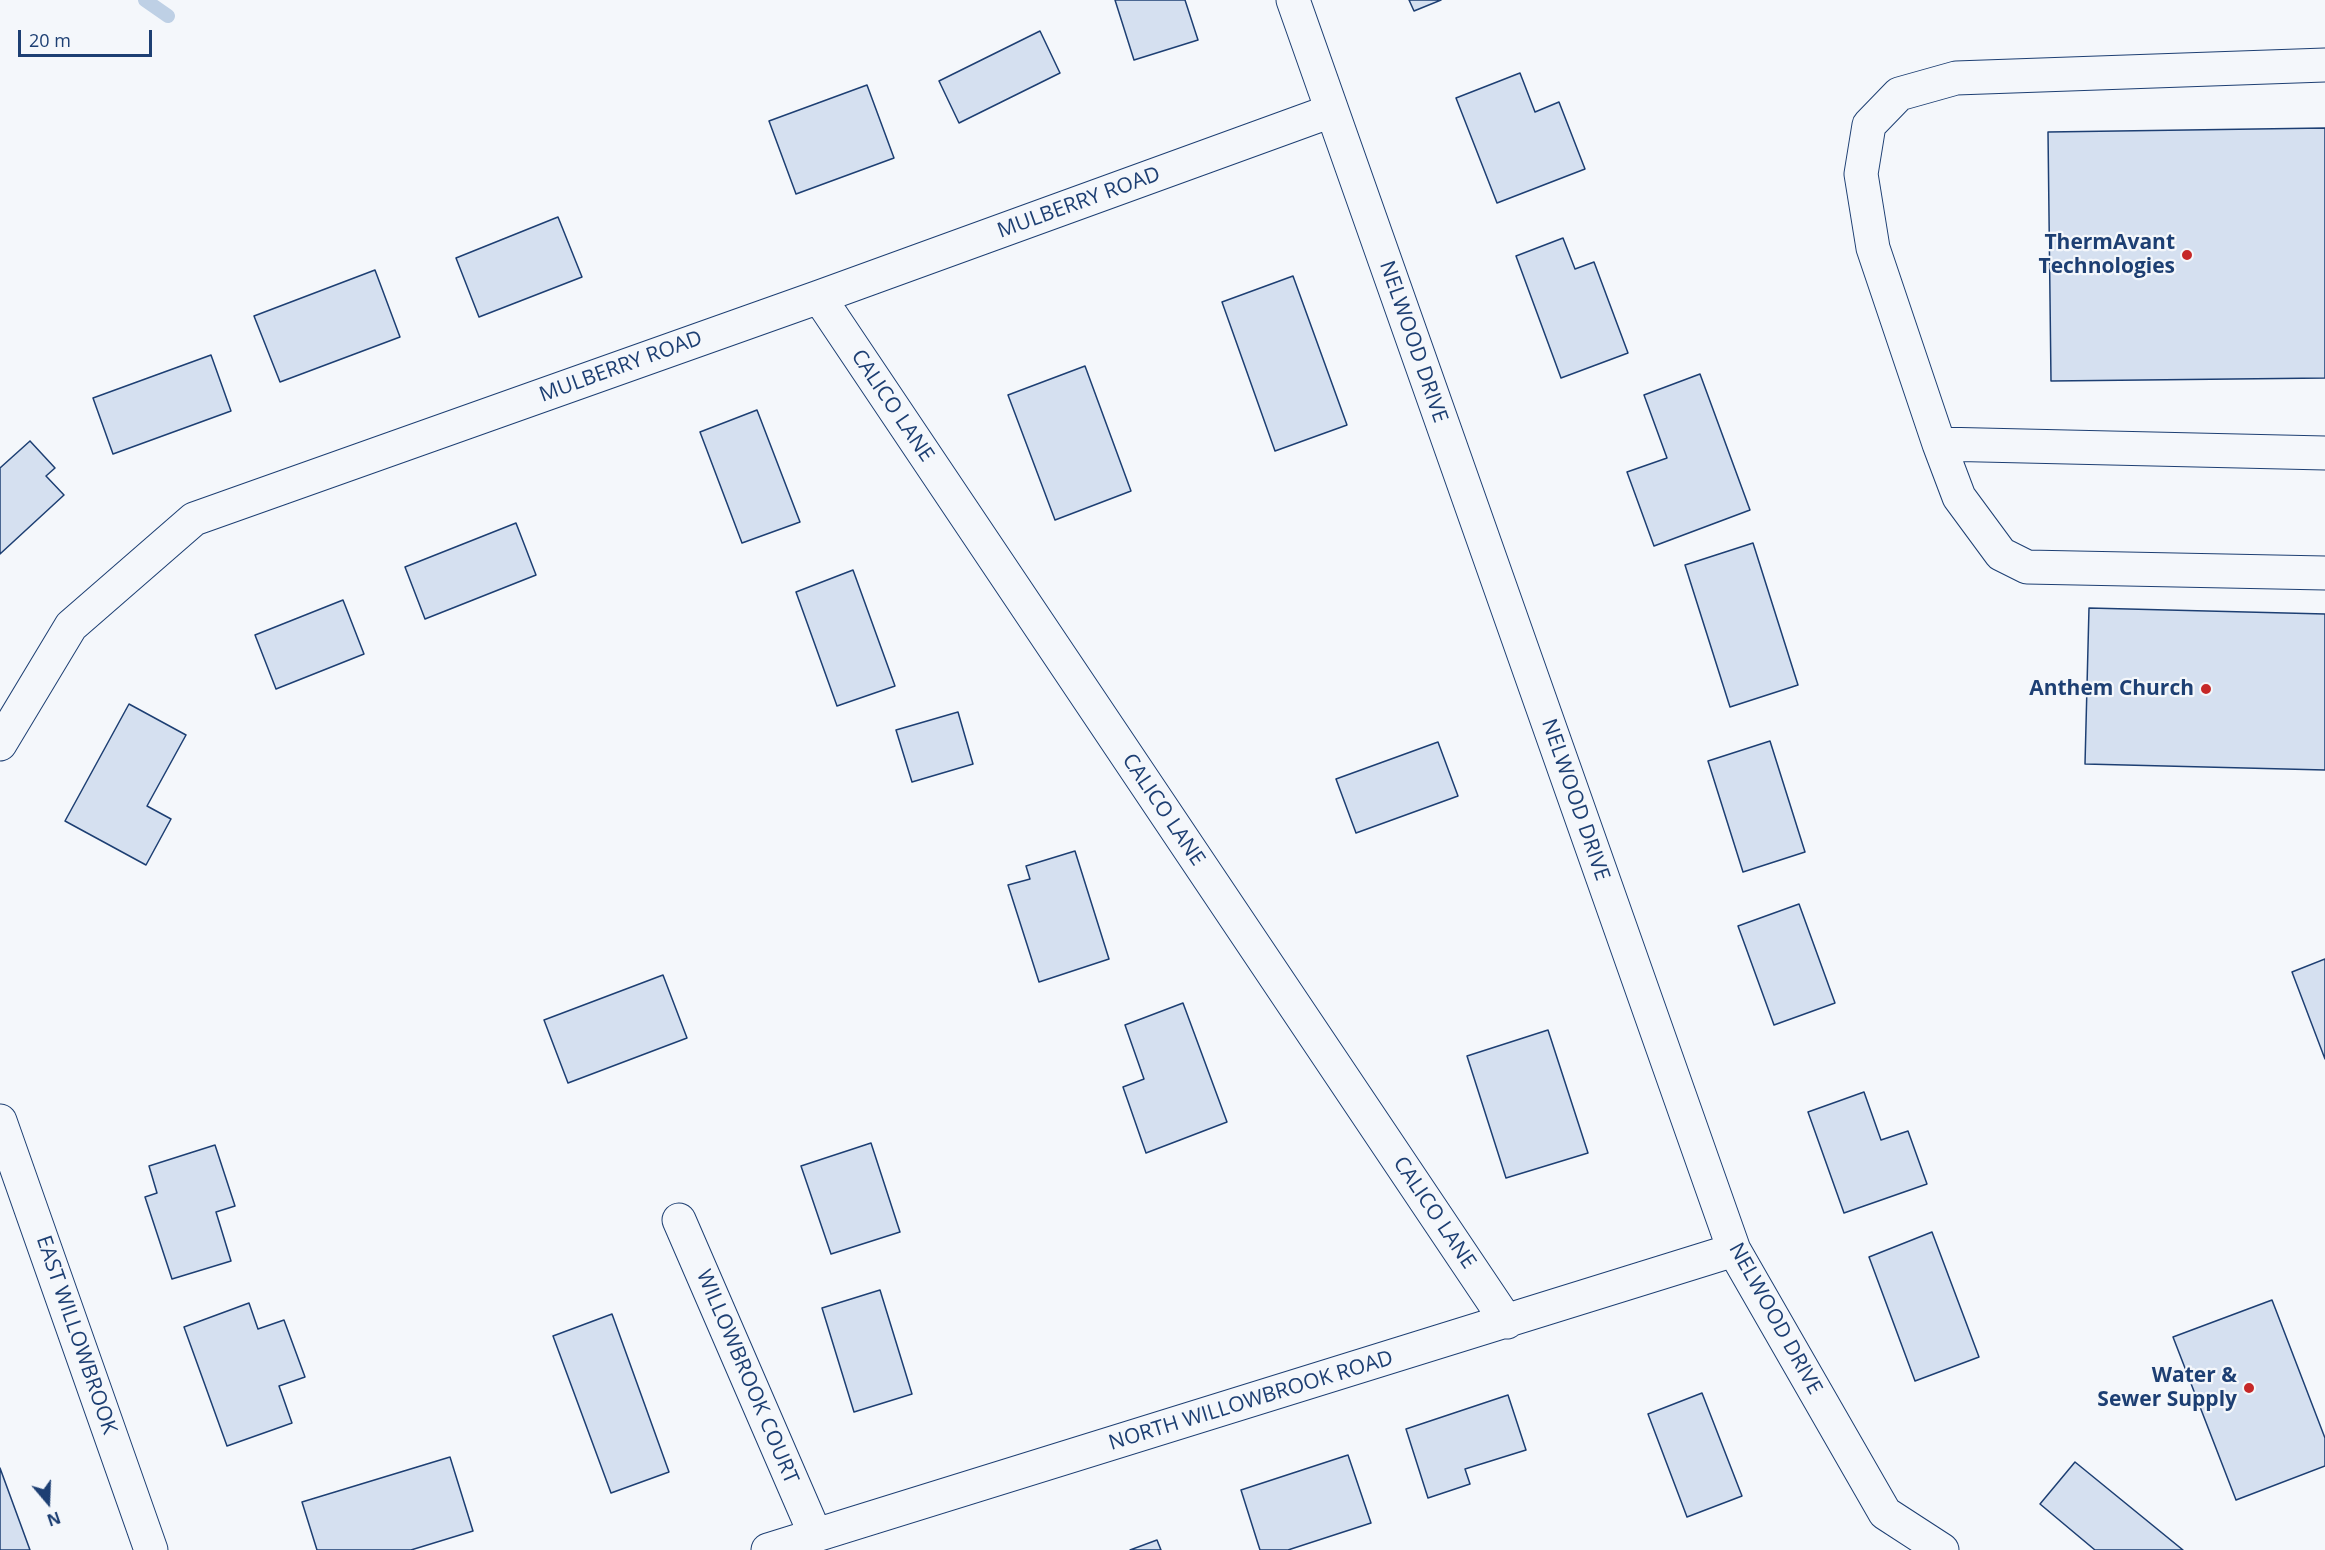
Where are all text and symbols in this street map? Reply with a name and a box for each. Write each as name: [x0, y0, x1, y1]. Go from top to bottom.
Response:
scale bar: [21, 18, 154, 56]
text: 20 m: [29, 28, 71, 52]
street label: MULBERRY ROAD: [994, 162, 1164, 244]
place label: ThermAvant Technologies: [2038, 230, 2175, 280]
marker: ThermAvant Technologies: [2180, 248, 2194, 262]
street label: NELWOOD DRIVE: [1374, 258, 1452, 426]
street label: MULBERRY ROAD: [536, 326, 706, 408]
street label: CALICO LANE: [845, 345, 939, 467]
place label: Anthem Church: [2029, 676, 2194, 702]
marker: Anthem Church: [2199, 682, 2213, 696]
street label: NELWOOD DRIVE: [1536, 716, 1614, 884]
street label: CALICO LANE: [1116, 749, 1210, 871]
street label: CALICO LANE: [1387, 1152, 1481, 1274]
street label: EAST WILLOWBROOK: [30, 1232, 122, 1438]
street label: NELWOOD DRIVE: [1723, 1239, 1827, 1399]
street label: WILLOWBROOK COURT: [691, 1266, 803, 1488]
street label: NORTH WILLOWBROOK ROAD: [1106, 1346, 1396, 1456]
place label: Water & Sewer Supply: [2097, 1363, 2237, 1413]
marker: Water & Sewer Supply: [2242, 1381, 2256, 1395]
north arrow: [18, 1472, 78, 1532]
text: N: [44, 1506, 64, 1532]

